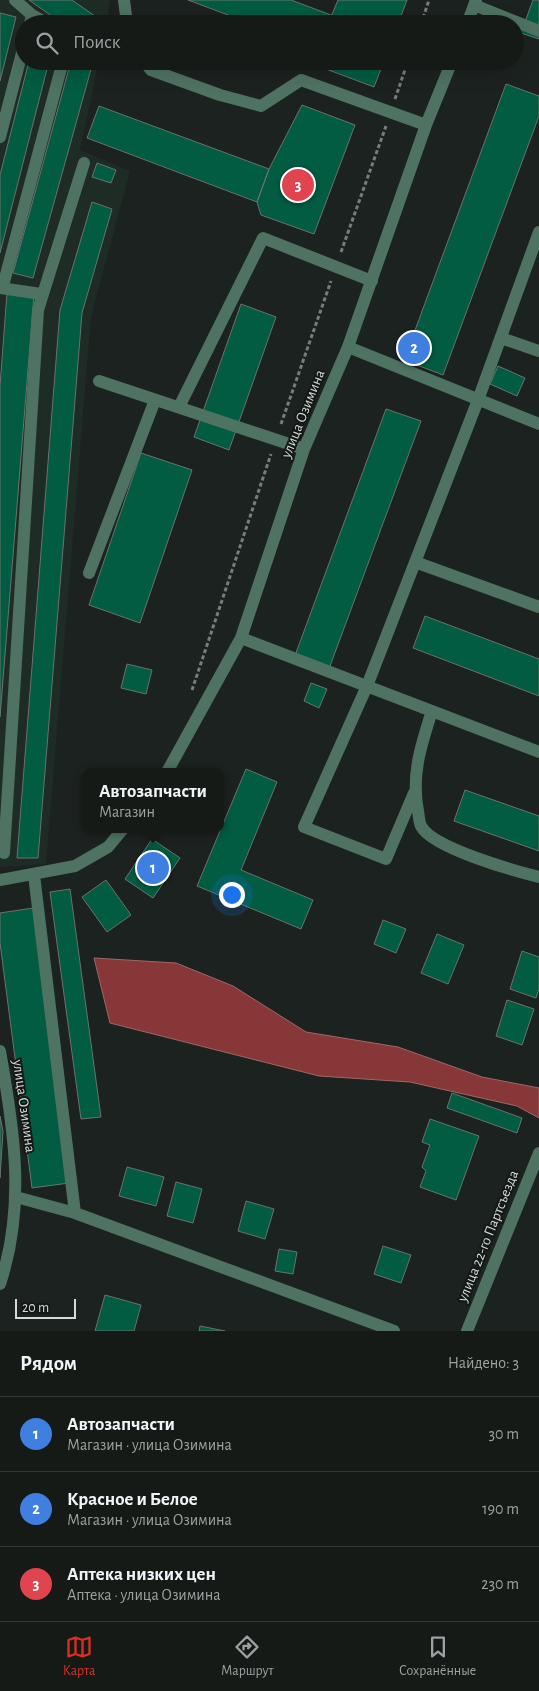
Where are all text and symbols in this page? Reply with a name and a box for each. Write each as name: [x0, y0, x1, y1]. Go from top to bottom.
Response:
search box: [15, 15, 524, 70]
icon: search: [33, 29, 61, 57]
text: Поиск: [73, 33, 120, 52]
pin: 3: [282, 166, 314, 204]
pin: 2: [398, 329, 430, 367]
street label: улица Озимина: [278, 368, 328, 461]
popup: [82, 768, 224, 833]
text: Автозапчасти: [99, 782, 207, 801]
text: Магазин: [99, 804, 155, 820]
pin: 1: [137, 849, 169, 887]
your location: [219, 882, 245, 908]
street label: улица Озимина: [10, 1058, 38, 1154]
street label: улица 22-го Партсъезда: [454, 1168, 521, 1305]
scale bar: [15, 1296, 76, 1319]
text: 20 m: [22, 1301, 49, 1315]
text: Рядом: [20, 1353, 77, 1374]
text: Найдено: 3: [448, 1355, 519, 1371]
text: Автозапчасти: [67, 1415, 175, 1434]
text: 1: [33, 1426, 39, 1442]
text: 30 m: [489, 1426, 519, 1442]
text: Магазин · улица Озимина: [67, 1437, 232, 1453]
text: Красное и Белое: [67, 1490, 198, 1509]
text: 2: [32, 1501, 40, 1517]
text: 190 m: [482, 1501, 519, 1517]
text: Магазин · улица Озимина: [67, 1512, 232, 1528]
text: Аптека низких цен: [67, 1565, 216, 1584]
text: 3: [33, 1576, 39, 1592]
text: 230 m: [481, 1576, 519, 1592]
text: Аптека · улица Озимина: [67, 1587, 221, 1603]
tab: Карта: [63, 1633, 96, 1680]
tab: Маршрут: [221, 1633, 274, 1680]
tab: Сохранённые: [399, 1633, 476, 1680]

